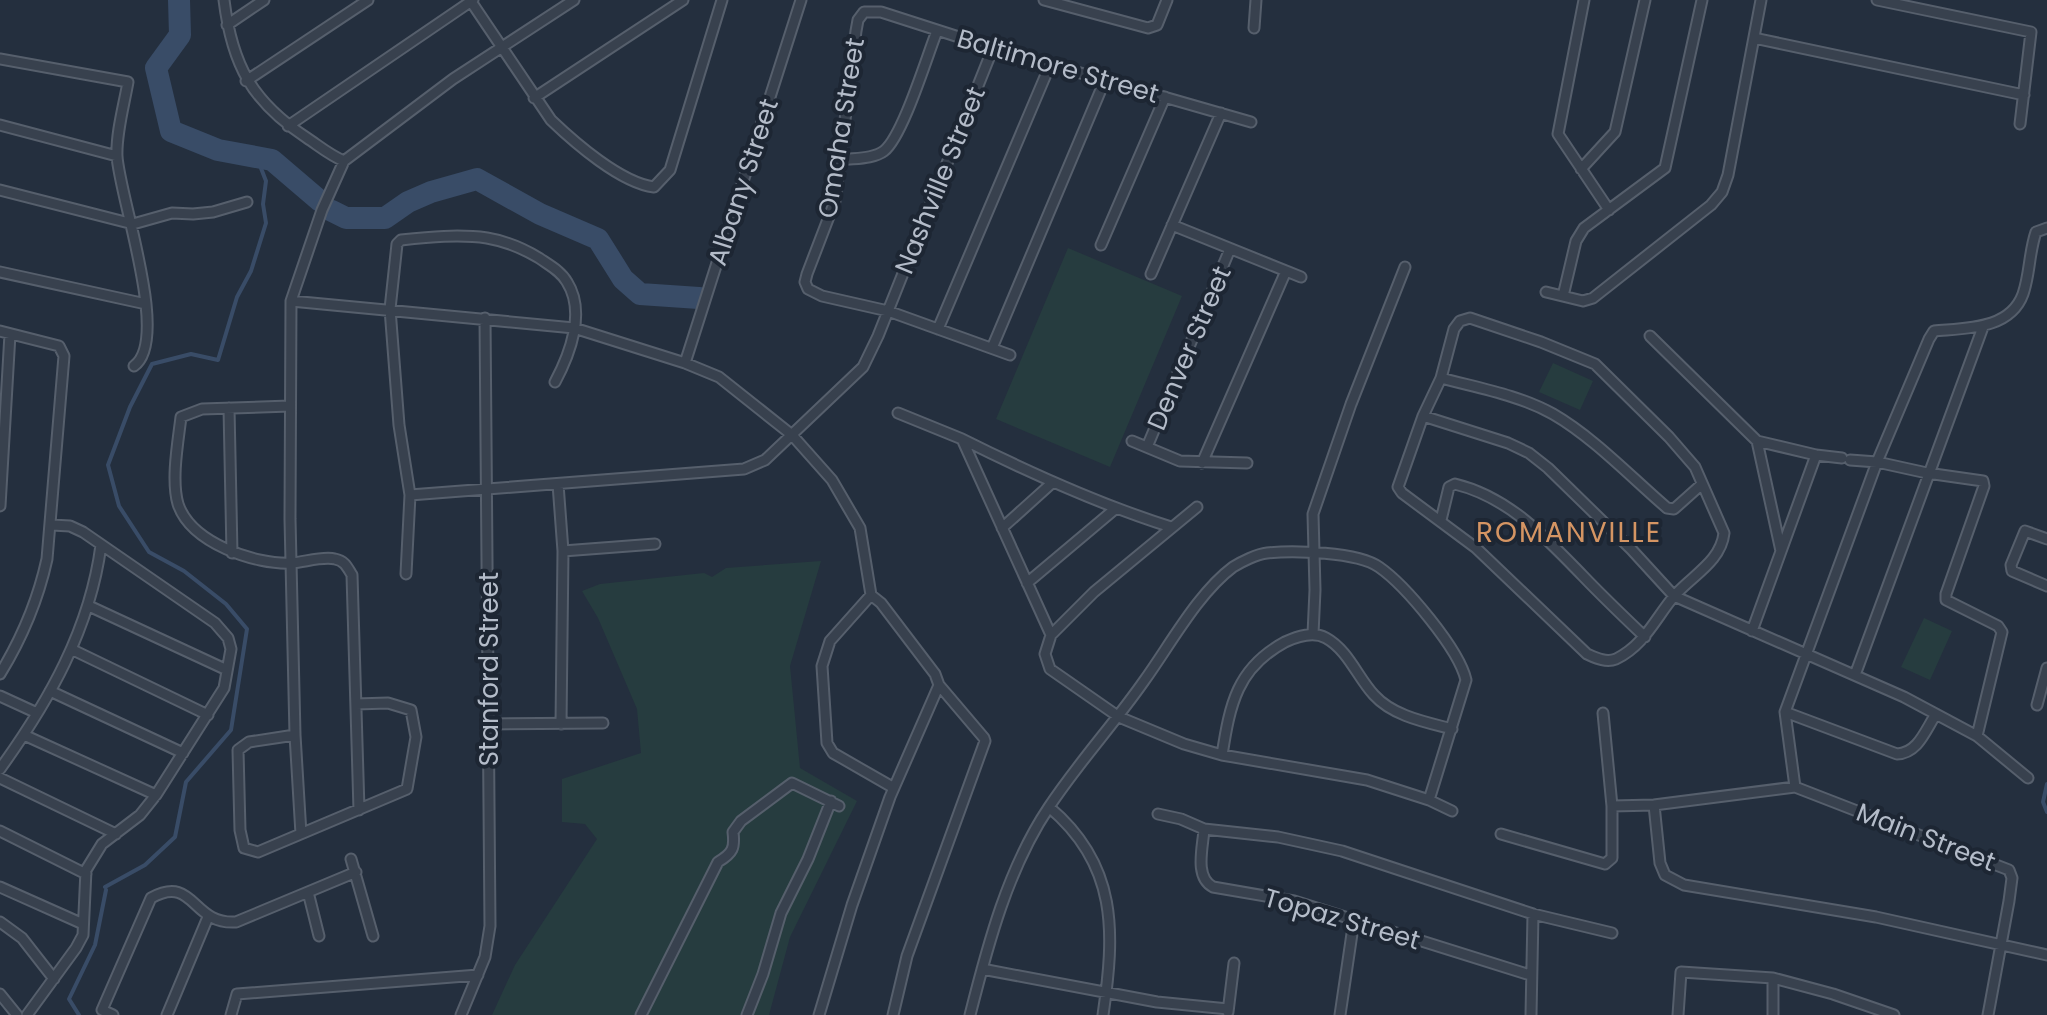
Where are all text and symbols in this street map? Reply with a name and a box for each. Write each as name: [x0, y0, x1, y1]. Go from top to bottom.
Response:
street label: Baltimore Street: [953, 20, 1163, 112]
street label: Omaha Street: [809, 35, 873, 221]
street label: Nashville Street: [886, 81, 994, 279]
street label: Albany Street: [699, 94, 787, 270]
street label: Denver Street: [1138, 261, 1240, 435]
district label: ROMANVILLE: [1476, 513, 1662, 552]
street label: Stanford Street: [471, 572, 507, 766]
street label: Main Street: [1851, 794, 2001, 880]
street label: Topaz Street: [1260, 880, 1424, 958]

